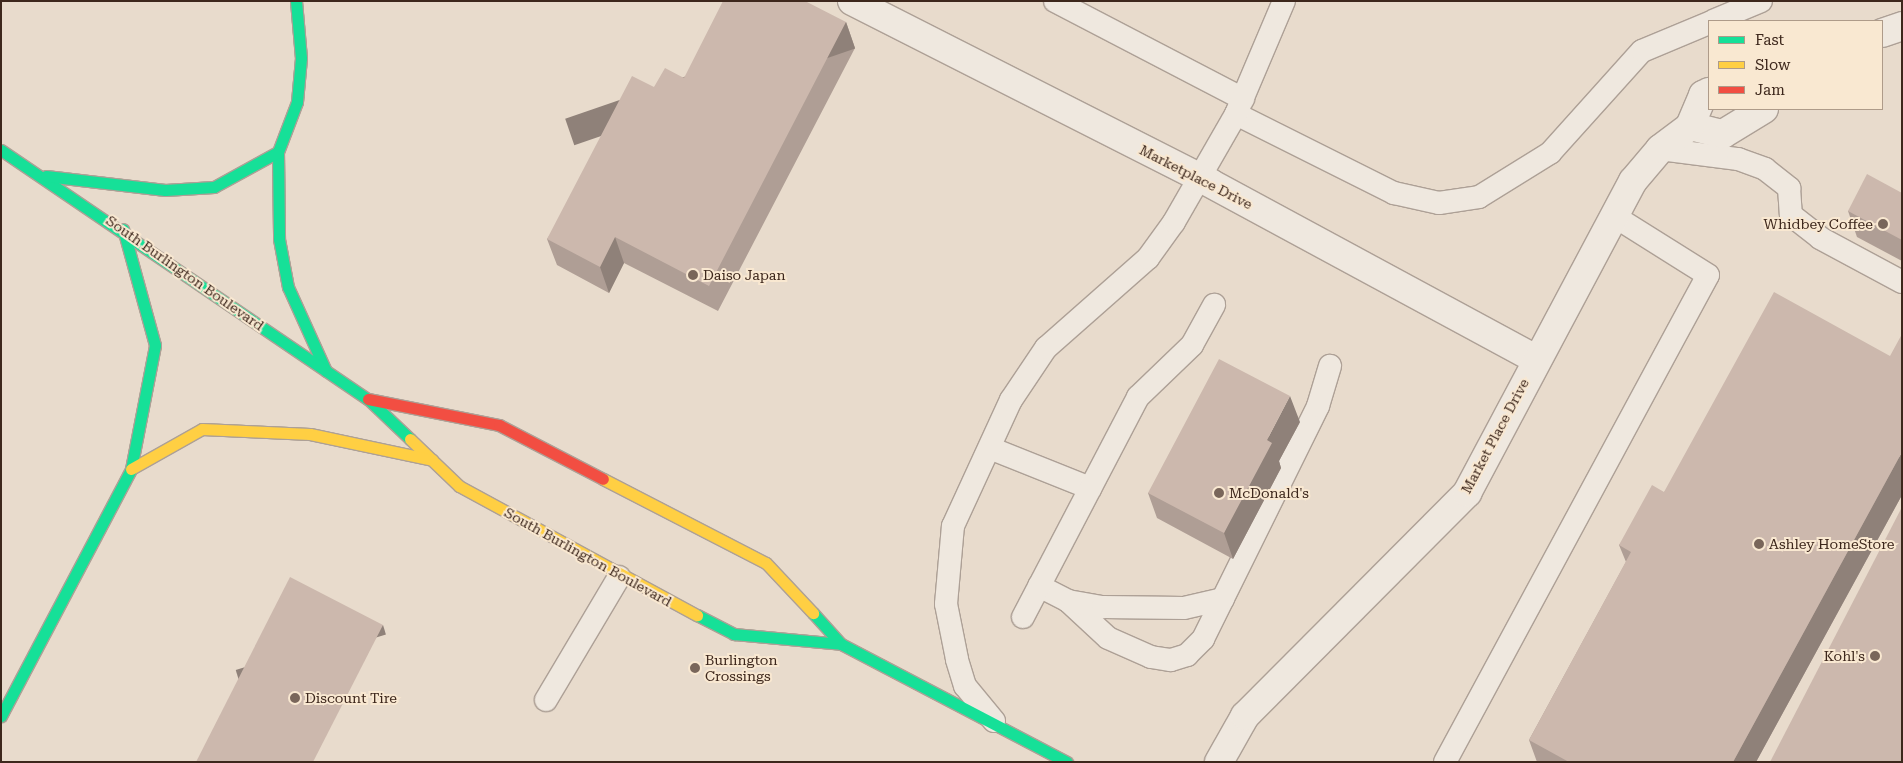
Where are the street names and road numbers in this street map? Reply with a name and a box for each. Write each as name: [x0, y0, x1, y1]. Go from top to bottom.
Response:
street label: Marketplace Drive: [1137, 141, 1255, 213]
street label: South Burlington Boulevard: [103, 212, 267, 334]
street label: Market Place Drive: [1458, 376, 1532, 496]
street label: South Burlington Boulevard: [501, 504, 675, 610]

